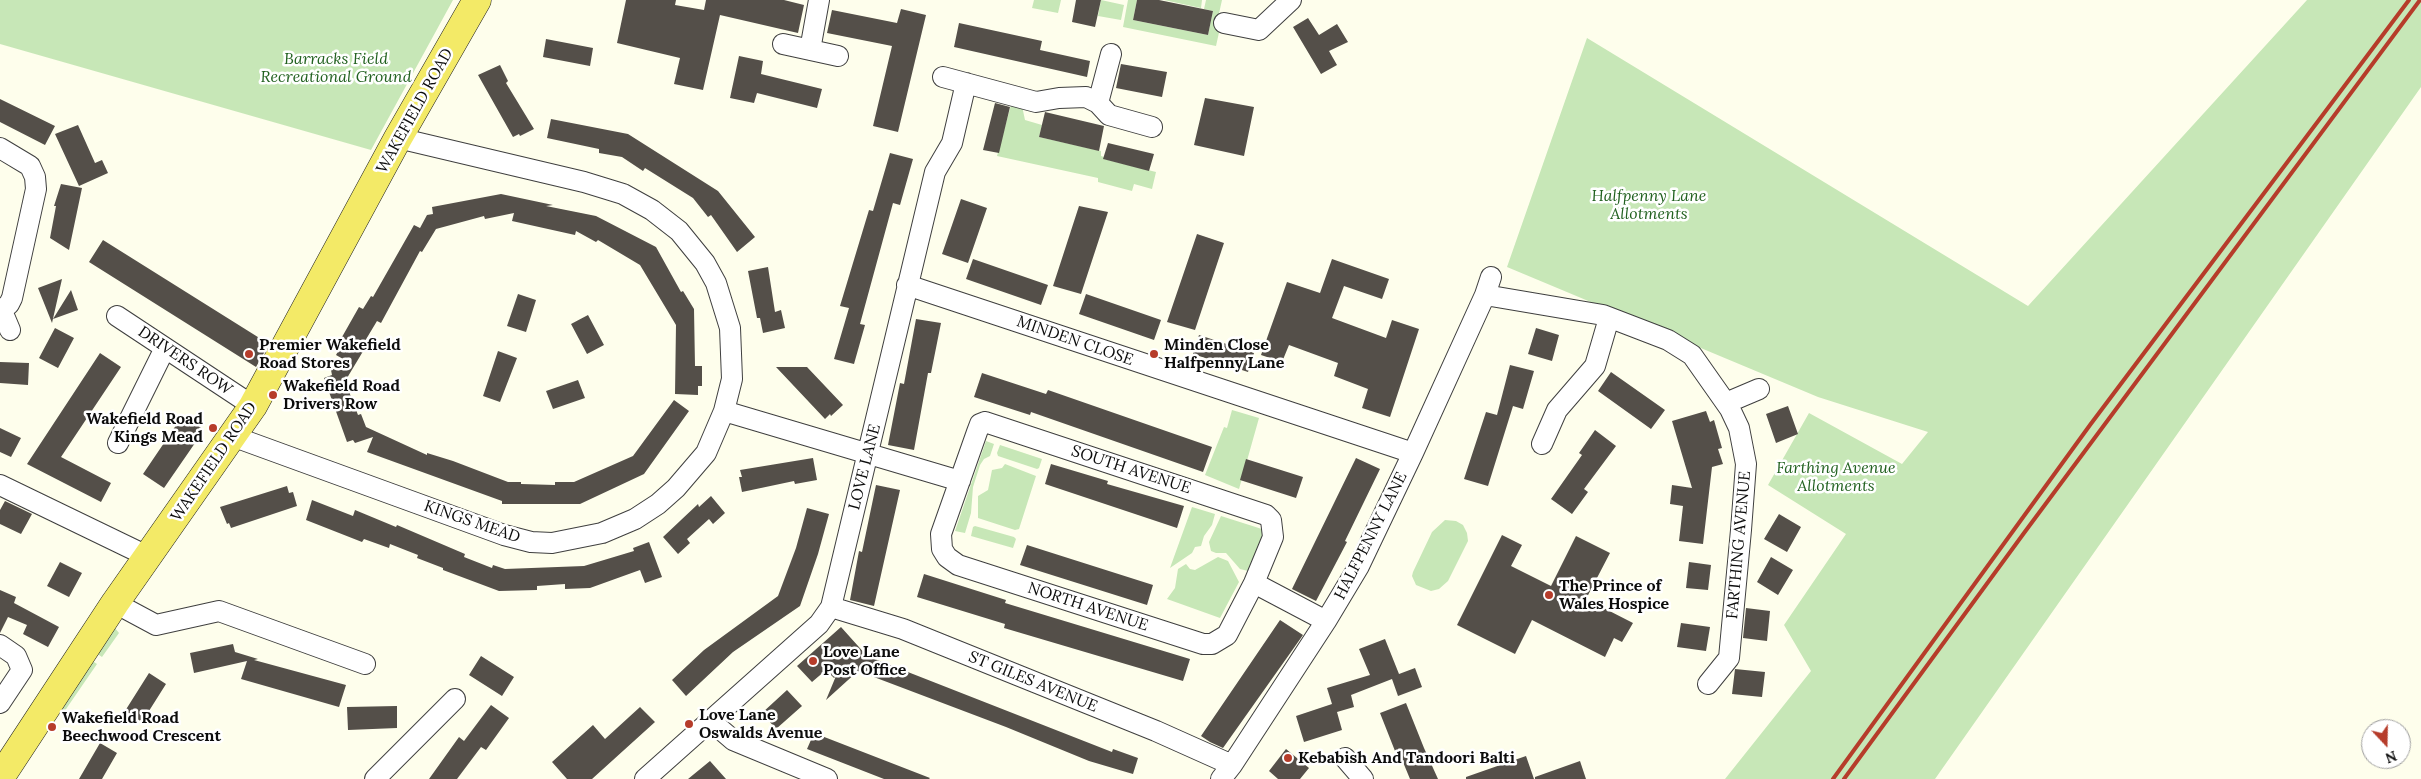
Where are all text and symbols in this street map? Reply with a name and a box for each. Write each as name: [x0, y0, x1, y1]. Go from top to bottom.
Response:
street label: WAKEFIELD ROAD: [373, 45, 457, 177]
park label: Barracks Field Recreational Ground: [260, 49, 412, 87]
park label: Halfpenny Lane Allotments: [1592, 186, 1706, 224]
street label: MINDEN CLOSE: [1014, 312, 1136, 370]
street label: DRIVERS ROW: [134, 322, 236, 400]
place label: Premier Wakefield Road Stores: [259, 335, 401, 373]
place label: Minden Close Halfpenny Lane: [1164, 335, 1284, 373]
marker: Premier Wakefield Road Stores: [243, 348, 255, 360]
marker: Minden Close Halfpenny Lane: [1148, 348, 1160, 360]
place label: Wakefield Road Drivers Row: [283, 376, 400, 414]
marker: Wakefield Road Drivers Row: [267, 389, 279, 401]
street label: WAKEFIELD ROAD: [167, 399, 261, 525]
place label: Wakefield Road Kings Mead: [86, 409, 203, 447]
marker: Wakefield Road Kings Mead: [207, 422, 219, 434]
street label: LOVE LANE: [845, 422, 885, 512]
street label: SOUTH AVENUE: [1069, 442, 1193, 498]
park label: Farthing Avenue Allotments: [1776, 458, 1896, 496]
street label: HALFPENNY LANE: [1331, 469, 1411, 603]
street label: FARTHING AVENUE: [1723, 470, 1755, 620]
street label: KINGS MEAD: [421, 497, 523, 547]
place label: The Prince of Wales Hospice: [1559, 576, 1669, 614]
street label: NORTH AVENUE: [1025, 578, 1151, 636]
marker: The Prince of Wales Hospice: [1543, 589, 1555, 601]
place label: Love Lane Post Office: [823, 642, 906, 680]
street label: ST GILES AVENUE: [966, 647, 1100, 717]
marker: Love Lane Post Office: [807, 655, 819, 667]
place label: Love Lane Oswalds Avenue: [699, 705, 822, 743]
place label: Wakefield Road Beechwood Crescent: [62, 708, 221, 746]
marker: Love Lane Oswalds Avenue: [683, 718, 695, 730]
north arrow: [2361, 719, 2411, 769]
marker: Wakefield Road Beechwood Crescent: [46, 721, 58, 733]
text: N: [2383, 747, 2399, 767]
place label: Kebabish And Tandoori Balti: [1298, 748, 1515, 768]
marker: Kebabish And Tandoori Balti: [1282, 752, 1294, 764]

